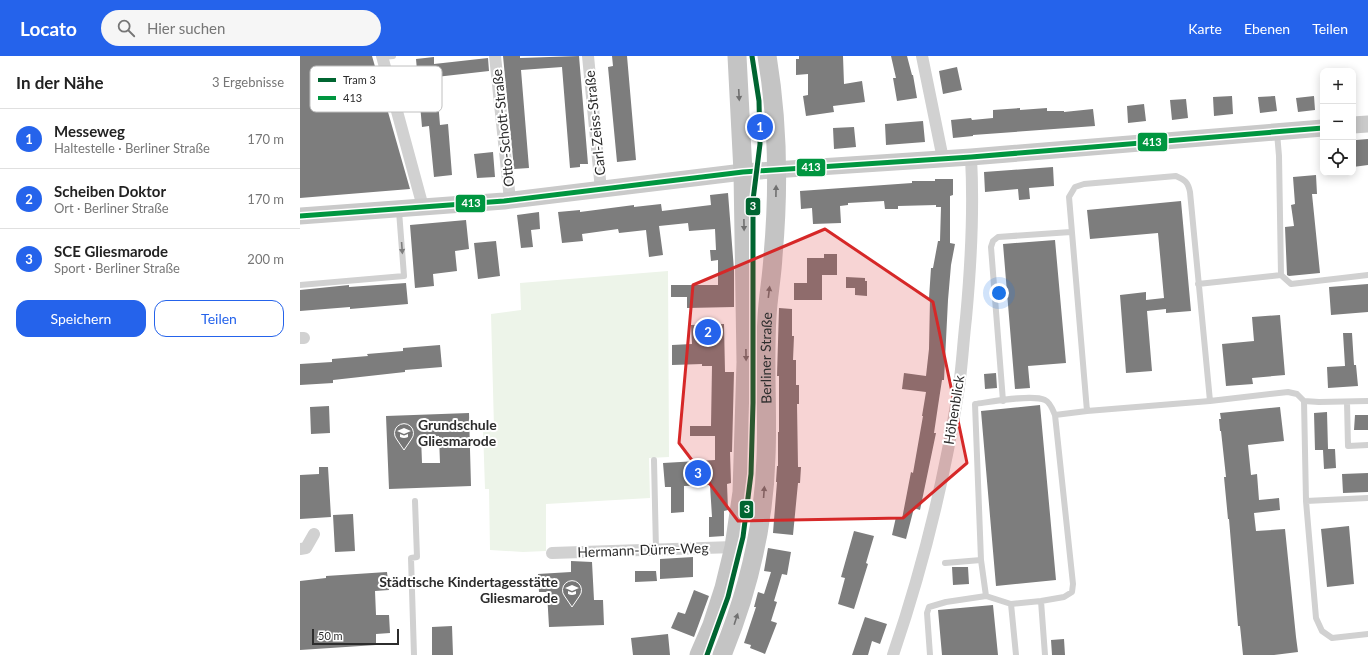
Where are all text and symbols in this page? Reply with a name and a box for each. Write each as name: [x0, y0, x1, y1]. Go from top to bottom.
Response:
search box: [101, 10, 381, 46]
text: Locato: [20, 17, 77, 40]
icon: search: [115, 17, 137, 39]
text: Hier suchen: [147, 19, 225, 37]
text: Karte: [1188, 20, 1222, 37]
text: Ebenen: [1244, 20, 1290, 37]
text: Teilen: [1312, 20, 1348, 37]
legend: [310, 66, 442, 112]
street label: Otto-Schott-Straße: [488, 68, 517, 188]
map controls: [1320, 68, 1356, 176]
button: +: [1320, 68, 1356, 104]
street label: Carl-Zeiss-Straße: [581, 70, 608, 177]
text: In der Nähe: [16, 72, 104, 93]
text: Tram 3: [343, 73, 376, 86]
text: 3 Ergebnisse: [212, 74, 284, 90]
one-way arrow: [736, 89, 743, 101]
text: 413: [343, 91, 362, 104]
button: −: [1320, 104, 1356, 140]
pin: 1: [747, 112, 773, 142]
text: Messeweg: [54, 122, 125, 140]
text: 1: [25, 131, 33, 147]
text: 170 m: [247, 131, 284, 147]
line badge: 413: [1137, 132, 1168, 152]
text: 413: [1142, 135, 1162, 148]
text: Haltestelle · Berliner Straße: [54, 140, 210, 156]
button: locate: [1320, 140, 1356, 176]
line badge: 413: [796, 158, 826, 177]
text: 413: [801, 160, 821, 173]
text: Scheiben Doktor: [54, 182, 166, 200]
one-way arrow: [773, 184, 779, 197]
text: 2: [25, 191, 33, 207]
text: 170 m: [247, 191, 284, 207]
line badge: 413: [455, 194, 486, 213]
text: 413: [461, 196, 481, 209]
line badge: 3: [745, 197, 761, 216]
text: 3: [750, 199, 756, 212]
text: Ort · Berliner Straße: [54, 200, 169, 216]
one-way arrow: [741, 219, 747, 232]
text: SCE Gliesmarode: [54, 242, 168, 260]
one-way arrow: [398, 242, 405, 254]
text: 3: [25, 251, 33, 267]
text: 200 m: [247, 251, 284, 267]
text: Sport · Berliner Straße: [54, 260, 180, 276]
your location: [989, 283, 1009, 303]
one-way arrow: [766, 286, 772, 298]
button: Speichern: [16, 300, 146, 337]
button: Teilen: [154, 300, 284, 337]
street label: Berliner Straße: [757, 312, 775, 404]
pin: 2: [695, 317, 721, 347]
one-way arrow: [743, 349, 749, 362]
street label: Höhenblick: [940, 373, 967, 446]
place label: Grundschule Gliesmarode: [418, 416, 497, 449]
school or university icon: Grundschule Gliesmarode: [393, 422, 415, 450]
pin: 3: [685, 458, 711, 488]
one-way arrow: [760, 486, 767, 498]
line badge: 3: [739, 500, 754, 519]
text: 3: [744, 502, 750, 515]
street label: Hermann-Dürre-Weg: [577, 539, 709, 560]
place label: Städtische Kindertagesstätte Gliesmarode: [379, 573, 559, 606]
school or university icon: Städtische Kindertagesstätte Gliesmarode: [561, 579, 583, 607]
one-way arrow: [734, 612, 740, 624]
scale bar: [312, 627, 399, 646]
text: 50 m: [318, 629, 343, 642]

